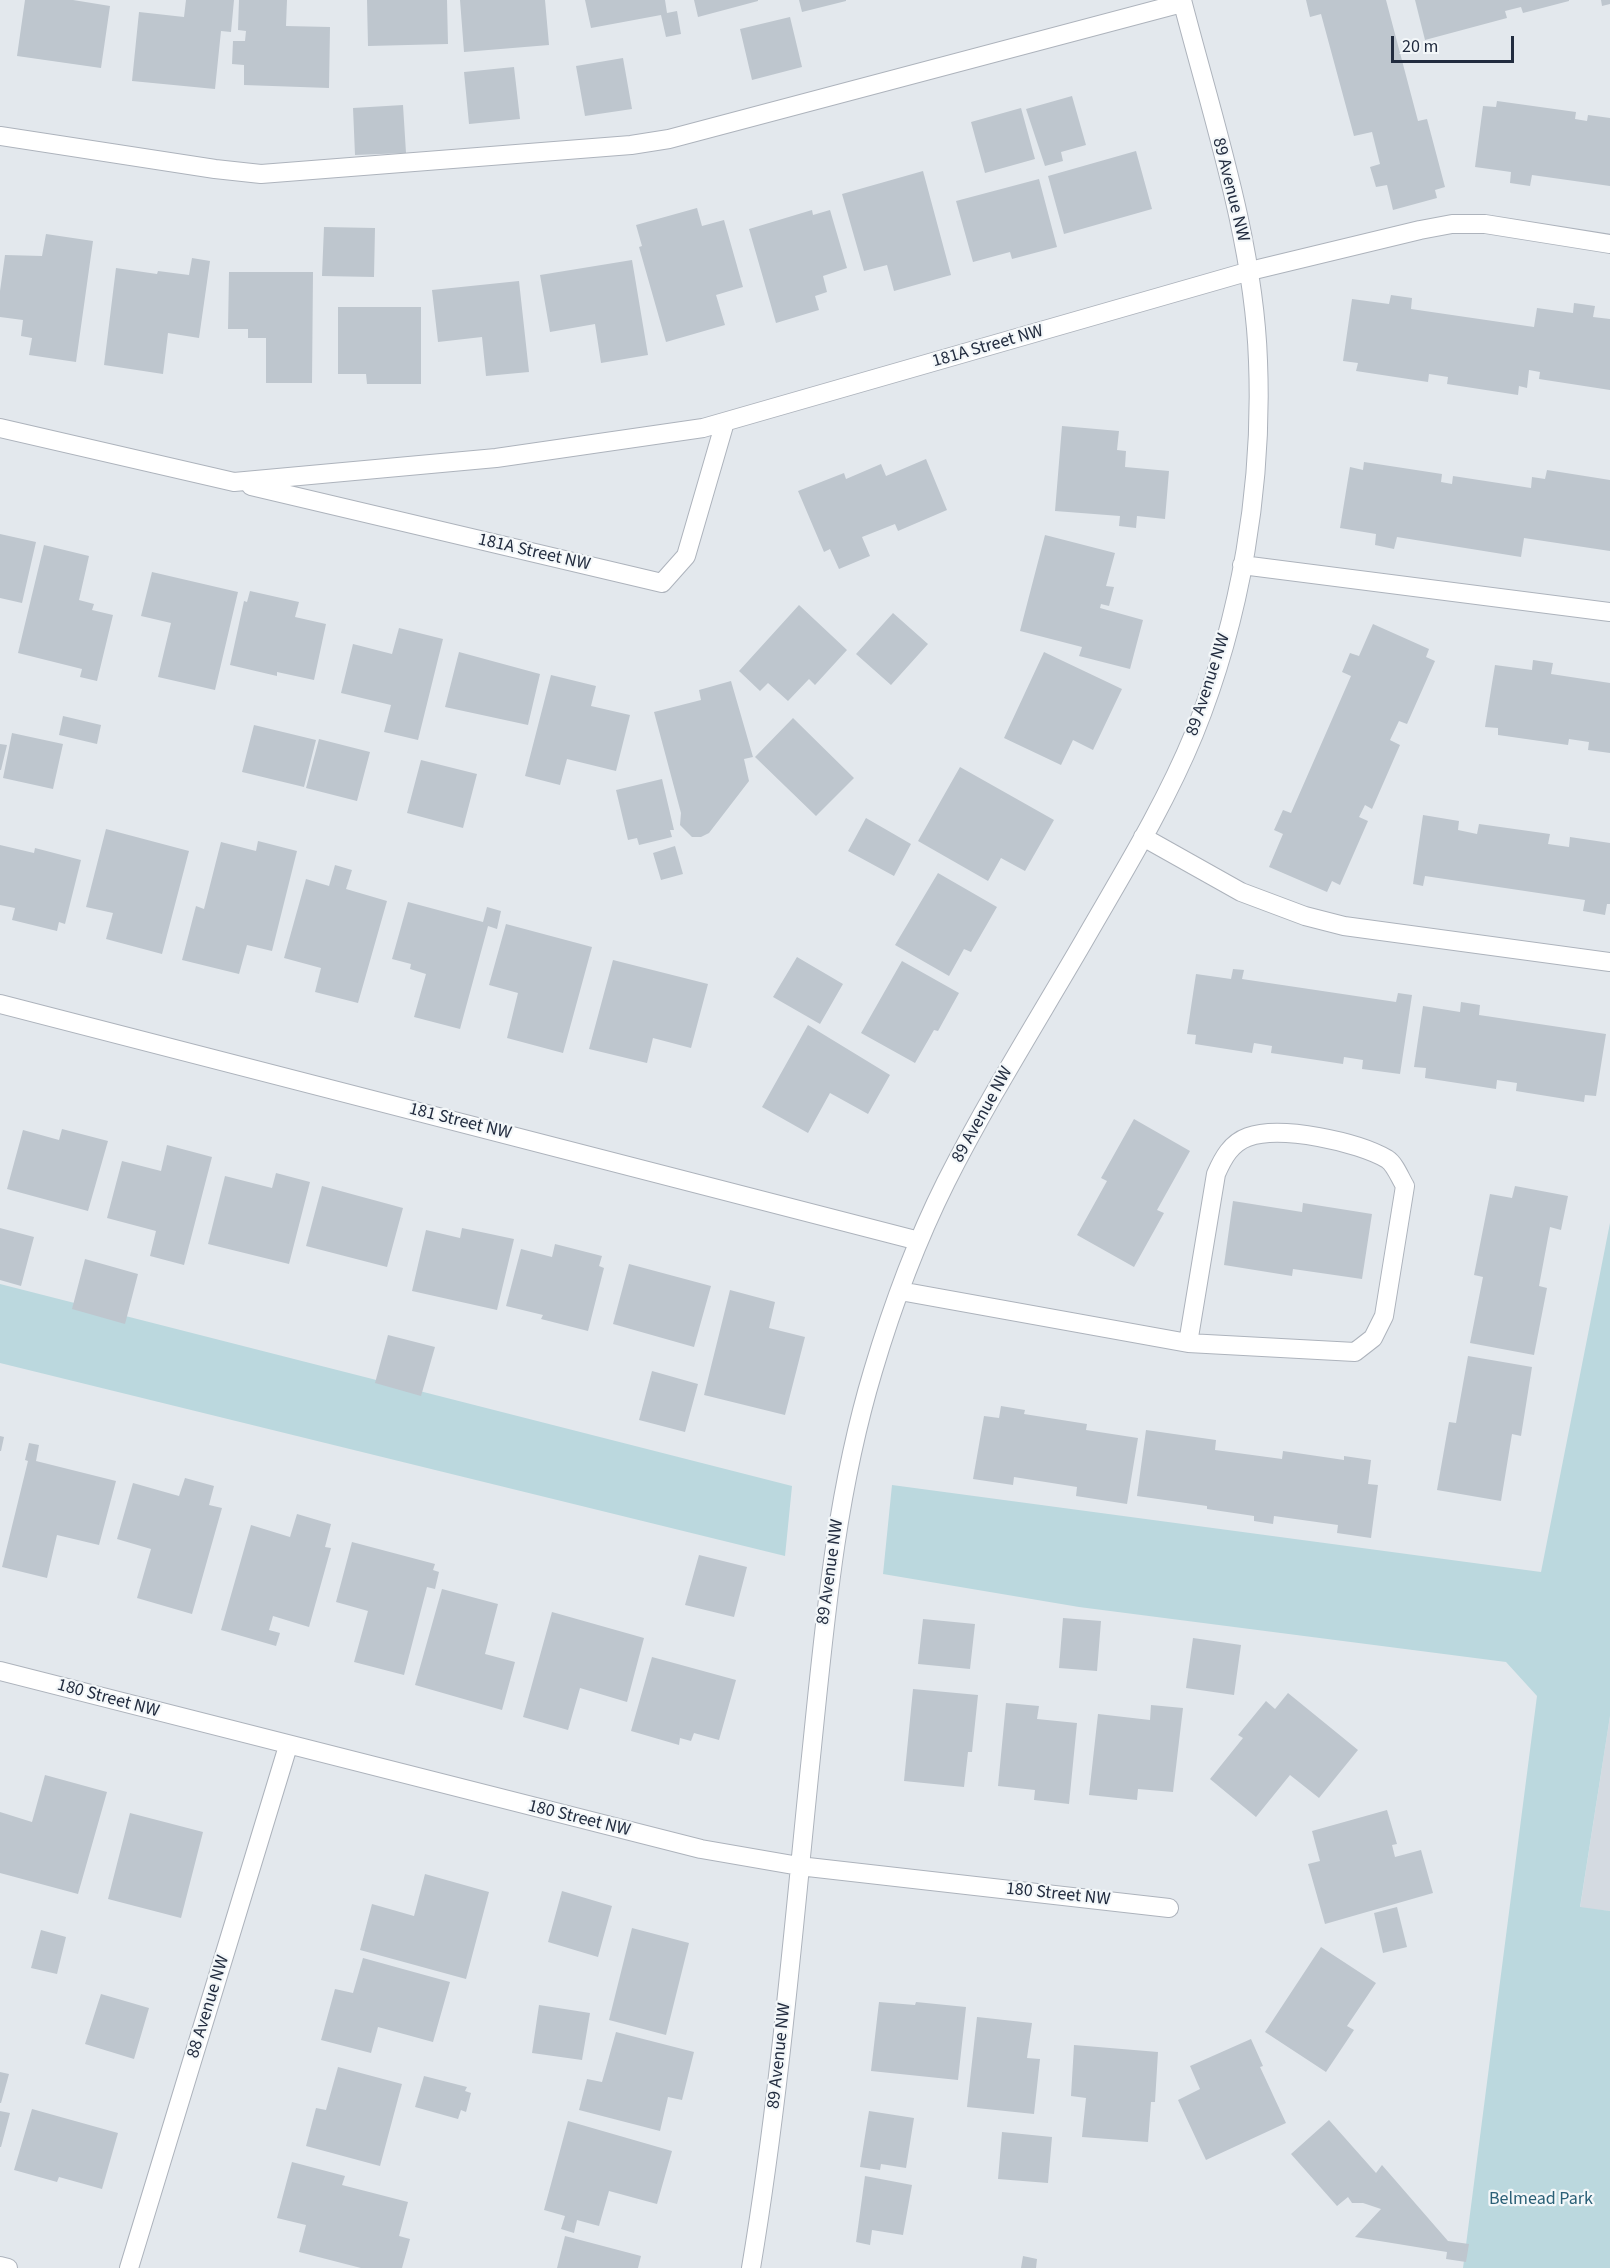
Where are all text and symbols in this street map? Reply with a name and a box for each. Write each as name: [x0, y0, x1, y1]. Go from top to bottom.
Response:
scale bar: [1394, 24, 1517, 62]
text: 20 m: [1402, 34, 1438, 59]
street label: 89 Avenue NW: [1207, 136, 1253, 244]
street label: 181A Street NW: [930, 321, 1046, 373]
street label: 181A Street NW: [476, 530, 592, 576]
street label: 89 Avenue NW: [1182, 631, 1236, 739]
street label: 89 Avenue NW: [948, 1063, 1018, 1167]
street label: 181 Street NW: [406, 1099, 514, 1145]
street label: 89 Avenue NW: [813, 1518, 849, 1626]
street label: 180 Street NW: [55, 1675, 161, 1723]
street label: 180 Street NW: [525, 1796, 633, 1842]
street label: 180 Street NW: [1005, 1879, 1111, 1911]
street label: 88 Avenue NW: [183, 1953, 235, 2061]
street label: 89 Avenue NW: [764, 2002, 796, 2110]
park label: Belmead Park: [1489, 2189, 1593, 2211]

